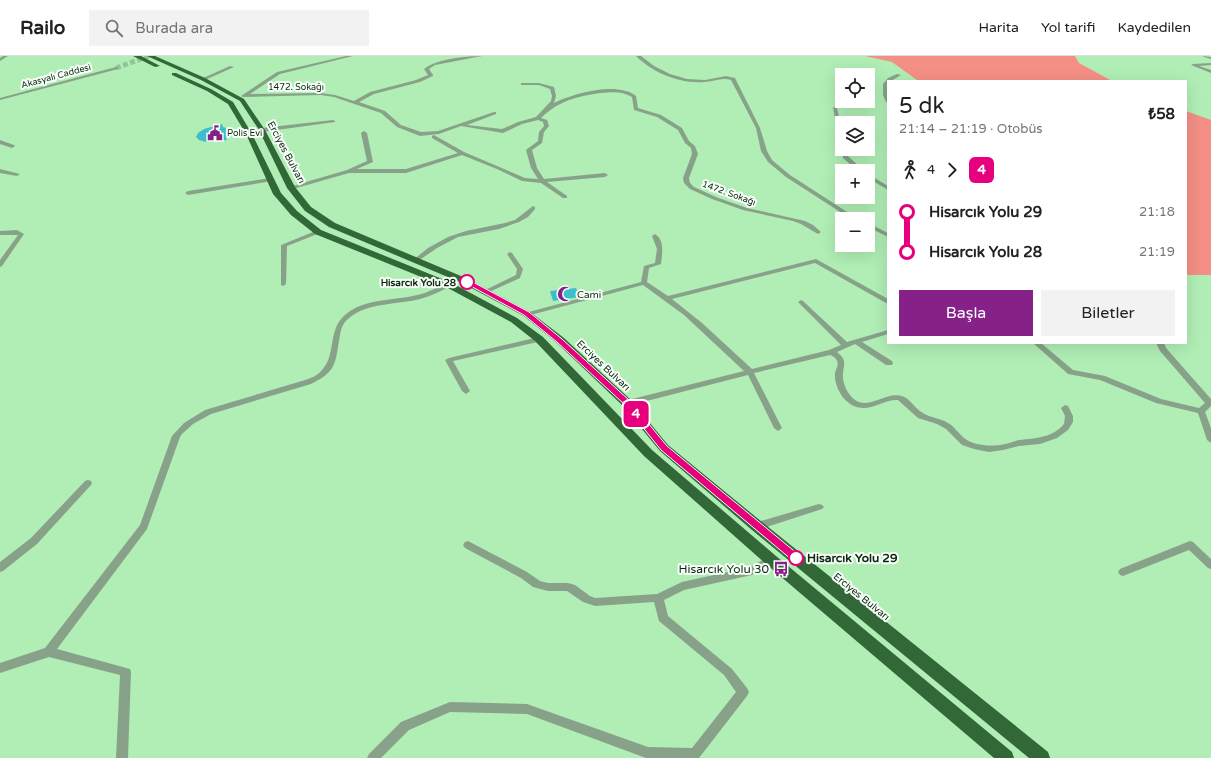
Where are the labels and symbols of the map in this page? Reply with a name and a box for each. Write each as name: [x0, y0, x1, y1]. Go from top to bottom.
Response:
street label: Akasyalı Caddesi: [20, 62, 92, 91]
street label: 1472. Sokağı: [268, 82, 324, 93]
street label: Erciyes Bulvarı: [265, 119, 308, 186]
public building icon: Polis Evi: [206, 124, 224, 142]
place label: Polis Evi: [227, 128, 262, 139]
street label: 1472. Sokağı: [701, 179, 757, 208]
marker: Hisarcık Yolu 28: [459, 274, 475, 290]
place label: Hisarcık Yolu 28: [381, 277, 457, 289]
mosque icon: Cami: [556, 285, 574, 303]
place label: Cami: [577, 289, 601, 301]
street label: Erciyes Bulvarı: [574, 338, 633, 394]
line badge: 4: [623, 401, 649, 427]
marker: Hisarcık Yolu 29: [788, 550, 804, 566]
place label: Hisarcık Yolu 29: [807, 551, 898, 565]
bus stop icon: Hisarcık Yolu 30: [772, 560, 790, 578]
place label: Hisarcık Yolu 30: [679, 562, 769, 576]
street label: Erciyes Bulvarı: [831, 570, 892, 623]

